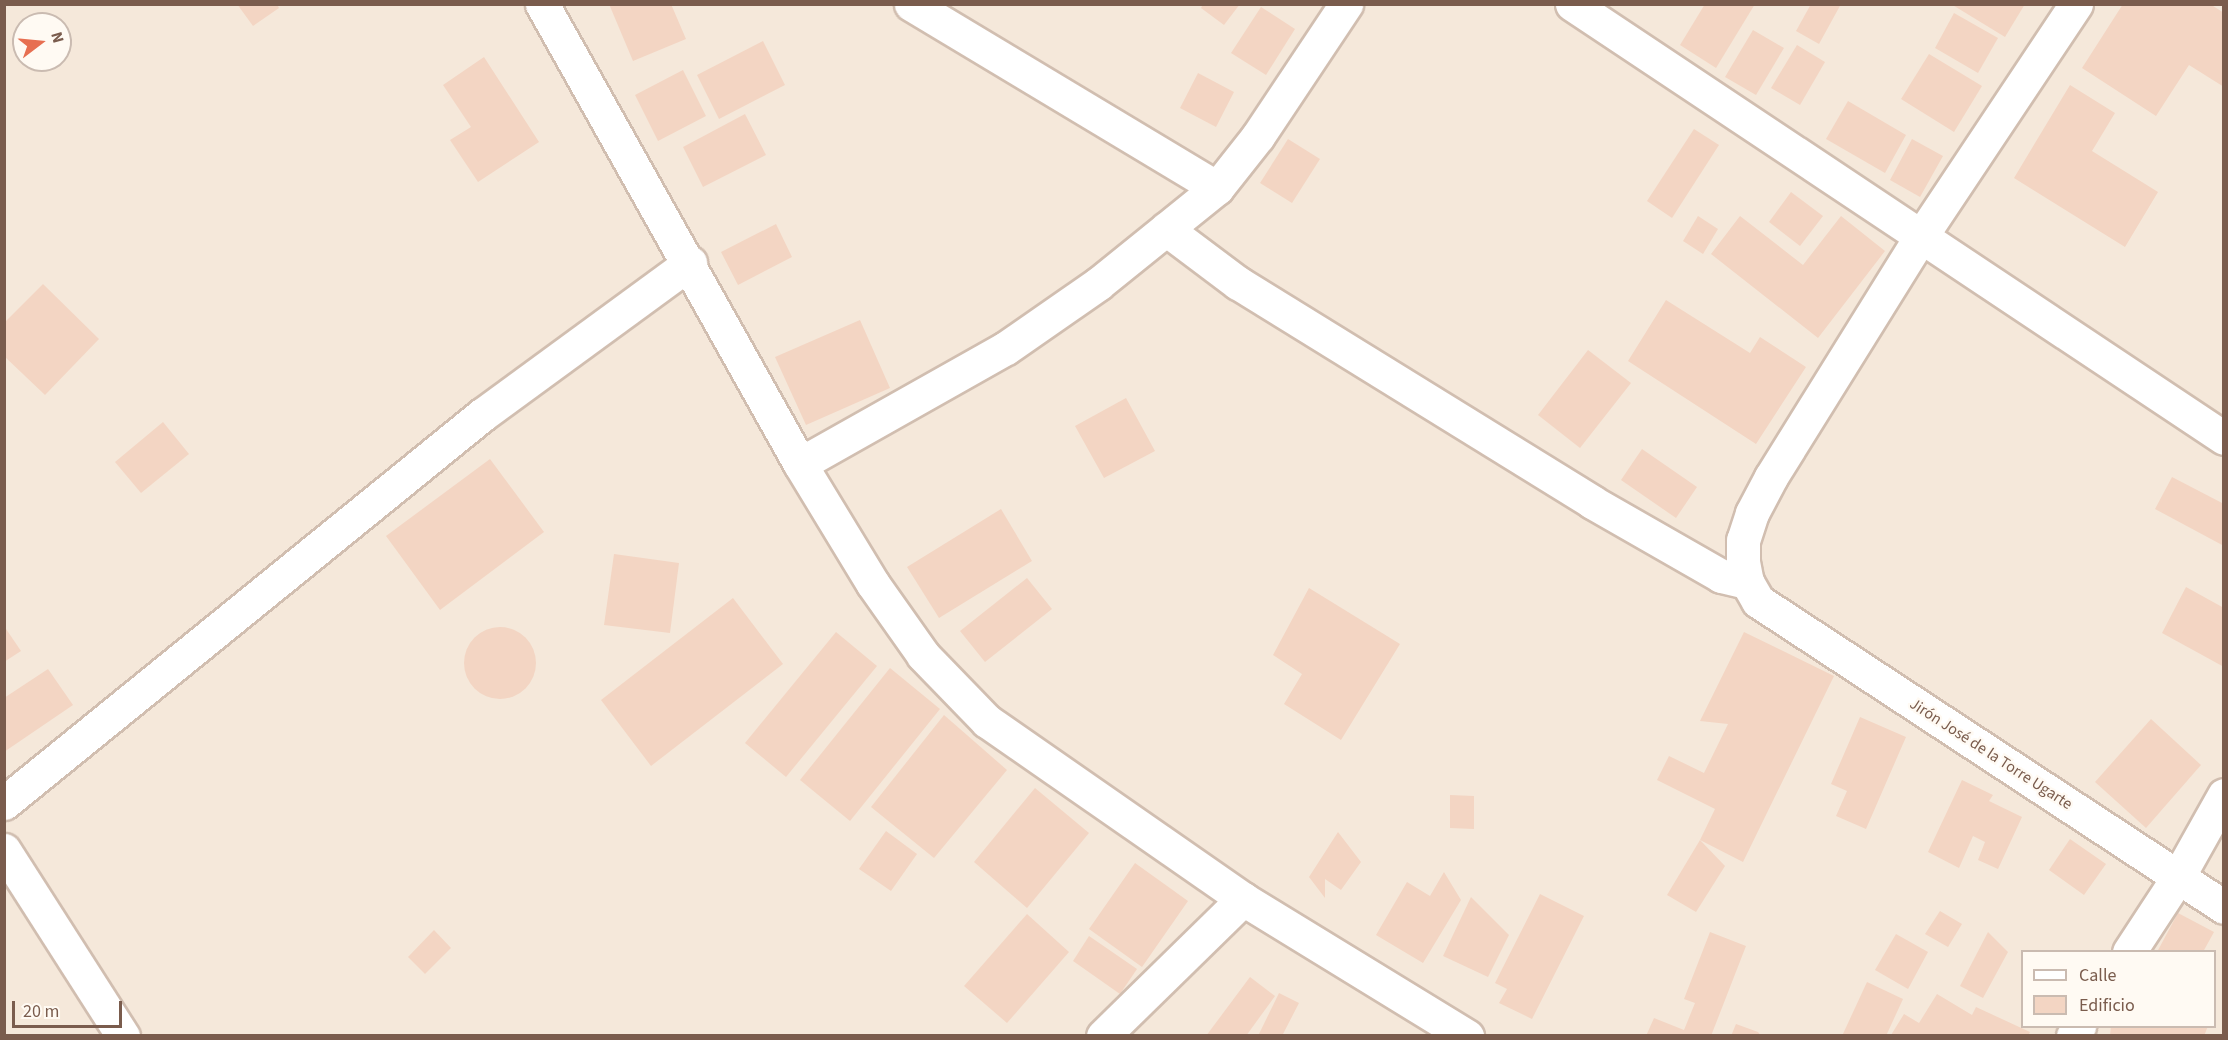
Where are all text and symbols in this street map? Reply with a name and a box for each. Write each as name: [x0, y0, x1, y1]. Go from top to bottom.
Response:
north arrow: [12, 12, 72, 72]
text: N: [45, 29, 69, 46]
street label: Jirón José de la Torre Ugarte: [1906, 694, 2076, 814]
legend: [2021, 950, 2216, 1028]
text: Calle: [2079, 963, 2116, 988]
scale bar: [15, 989, 124, 1027]
text: Edificio: [2079, 993, 2135, 1018]
text: 20 m: [23, 999, 59, 1024]

